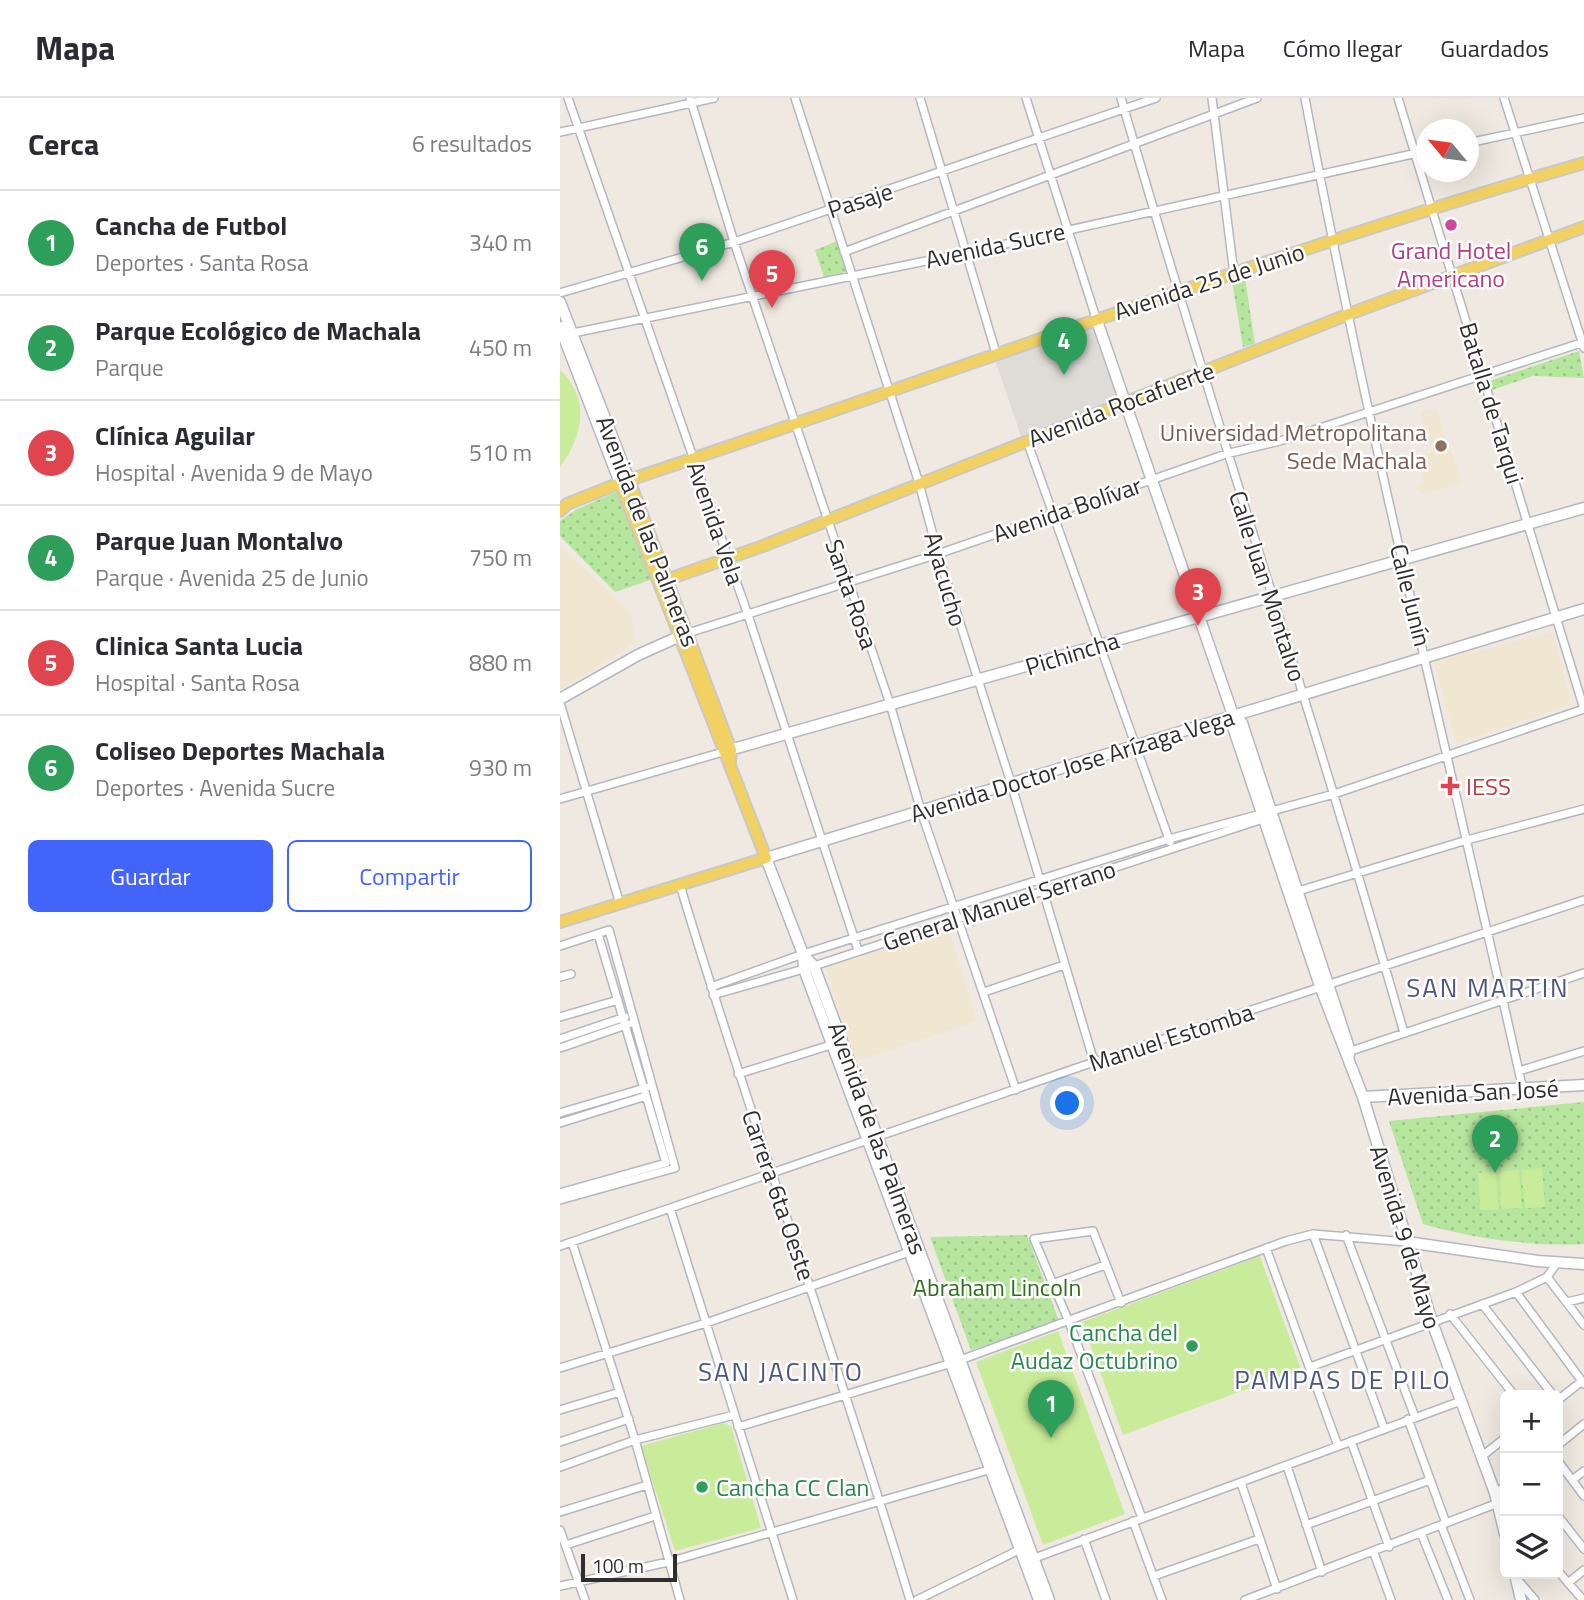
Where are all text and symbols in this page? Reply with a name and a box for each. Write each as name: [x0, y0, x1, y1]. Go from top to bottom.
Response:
text: Mapa: [35, 23, 115, 73]
text: Mapa: [1188, 30, 1245, 66]
text: Cómo llegar: [1283, 30, 1402, 66]
text: Guardados: [1440, 30, 1549, 66]
north arrow: [1416, 119, 1479, 182]
text: Cerca: [28, 121, 99, 167]
text: 6 resultados: [412, 126, 532, 161]
street label: Pasaje: [823, 173, 897, 227]
text: Cancha de Futbol: [95, 206, 287, 245]
street label: Avenida Sucre: [922, 213, 1068, 277]
marker: Grand Hotel Americano: [1443, 217, 1459, 233]
pin: 6: [679, 223, 725, 281]
text: 1: [45, 225, 57, 260]
text: 340 m: [469, 225, 532, 260]
place label: Grand Hotel Americano: [1391, 232, 1511, 296]
street label: Avenida 25 de Junio: [1109, 233, 1309, 329]
text: Deportes · Santa Rosa: [95, 245, 308, 280]
pin: 5: [749, 250, 795, 308]
text: Parque Ecológico de Machala: [95, 311, 421, 350]
pin: 4: [1041, 317, 1087, 375]
street label: Batalla de Tarqui: [1450, 318, 1534, 488]
text: 2: [45, 330, 57, 365]
text: 450 m: [469, 330, 532, 365]
text: Parque: [95, 350, 164, 385]
street label: Avenida Rocafuerte: [1023, 352, 1219, 456]
street label: Avenida de las Palmeras: [587, 410, 709, 652]
place label: Universidad Metropolitana Sede Machala: [1160, 414, 1427, 478]
text: Clínica Aguilar: [95, 416, 255, 455]
text: 3: [45, 435, 57, 470]
text: 510 m: [469, 435, 532, 470]
marker: Universidad Metropolitana Sede Machala: [1433, 438, 1449, 454]
text: Hospital · Avenida 9 de Mayo: [95, 455, 373, 490]
street label: Avenida Vela: [678, 456, 754, 590]
street label: Avenida Bolívar: [988, 467, 1146, 551]
street label: Calle Juan Montalvo: [1220, 486, 1316, 686]
text: Parque Juan Montalvo: [95, 521, 343, 560]
street label: Ayacucho: [915, 528, 977, 630]
street label: Santa Rosa: [816, 534, 888, 654]
text: 4: [45, 540, 57, 575]
text: 750 m: [469, 540, 532, 575]
street label: Calle Junín: [1381, 540, 1441, 650]
text: Parque · Avenida 25 de Junio: [95, 560, 369, 595]
pin: 3: [1175, 568, 1221, 626]
street label: Pichincha: [1021, 622, 1123, 684]
text: Clinica Santa Lucia: [95, 626, 303, 665]
text: 5: [45, 645, 57, 680]
text: 880 m: [469, 645, 532, 680]
text: Hospital · Santa Rosa: [95, 665, 300, 700]
street label: Avenida Doctor Jose Arízaga Vega: [906, 699, 1238, 831]
text: Coliseo Deportes Machala: [95, 731, 385, 770]
text: 6: [45, 750, 57, 785]
text: 930 m: [469, 750, 532, 785]
place label: IESS: [1466, 768, 1511, 804]
text: Deportes · Avenida Sucre: [95, 770, 335, 805]
marker: IESS: [1440, 776, 1460, 796]
button: Guardar: [28, 840, 273, 912]
button: Compartir: [287, 840, 532, 912]
street label: General Manuel Serrano: [878, 850, 1120, 960]
district label: SAN MARTIN: [1406, 968, 1570, 1007]
street label: Manuel Estomba: [1084, 993, 1258, 1081]
street label: Avenida de las Palmeras: [819, 1017, 937, 1259]
street label: Avenida San José: [1386, 1070, 1560, 1114]
your location: [1050, 1086, 1084, 1120]
street label: Carrera 6ta Oeste: [733, 1105, 825, 1285]
pin: 2: [1472, 1115, 1518, 1173]
street label: Avenida 9 de Mayo: [1361, 1141, 1451, 1333]
park label: Abraham Lincoln: [913, 1269, 1081, 1305]
place label: Cancha del Audaz Octubrino: [1011, 1314, 1178, 1378]
marker: Cancha del Audaz Octubrino: [1184, 1338, 1200, 1354]
district label: SAN JACINTO: [698, 1352, 864, 1391]
district label: PAMPAS DE PILO: [1234, 1360, 1452, 1399]
pin: 1: [1028, 1380, 1074, 1438]
map controls: [1500, 1390, 1563, 1579]
button: +: [1500, 1390, 1563, 1453]
button: −: [1500, 1453, 1563, 1516]
place label: Cancha CC Clan: [716, 1469, 869, 1505]
marker: Cancha CC Clan: [694, 1479, 710, 1495]
button: layers: [1500, 1516, 1563, 1579]
scale bar: [581, 1551, 677, 1583]
text: 100 m: [592, 1551, 644, 1580]

